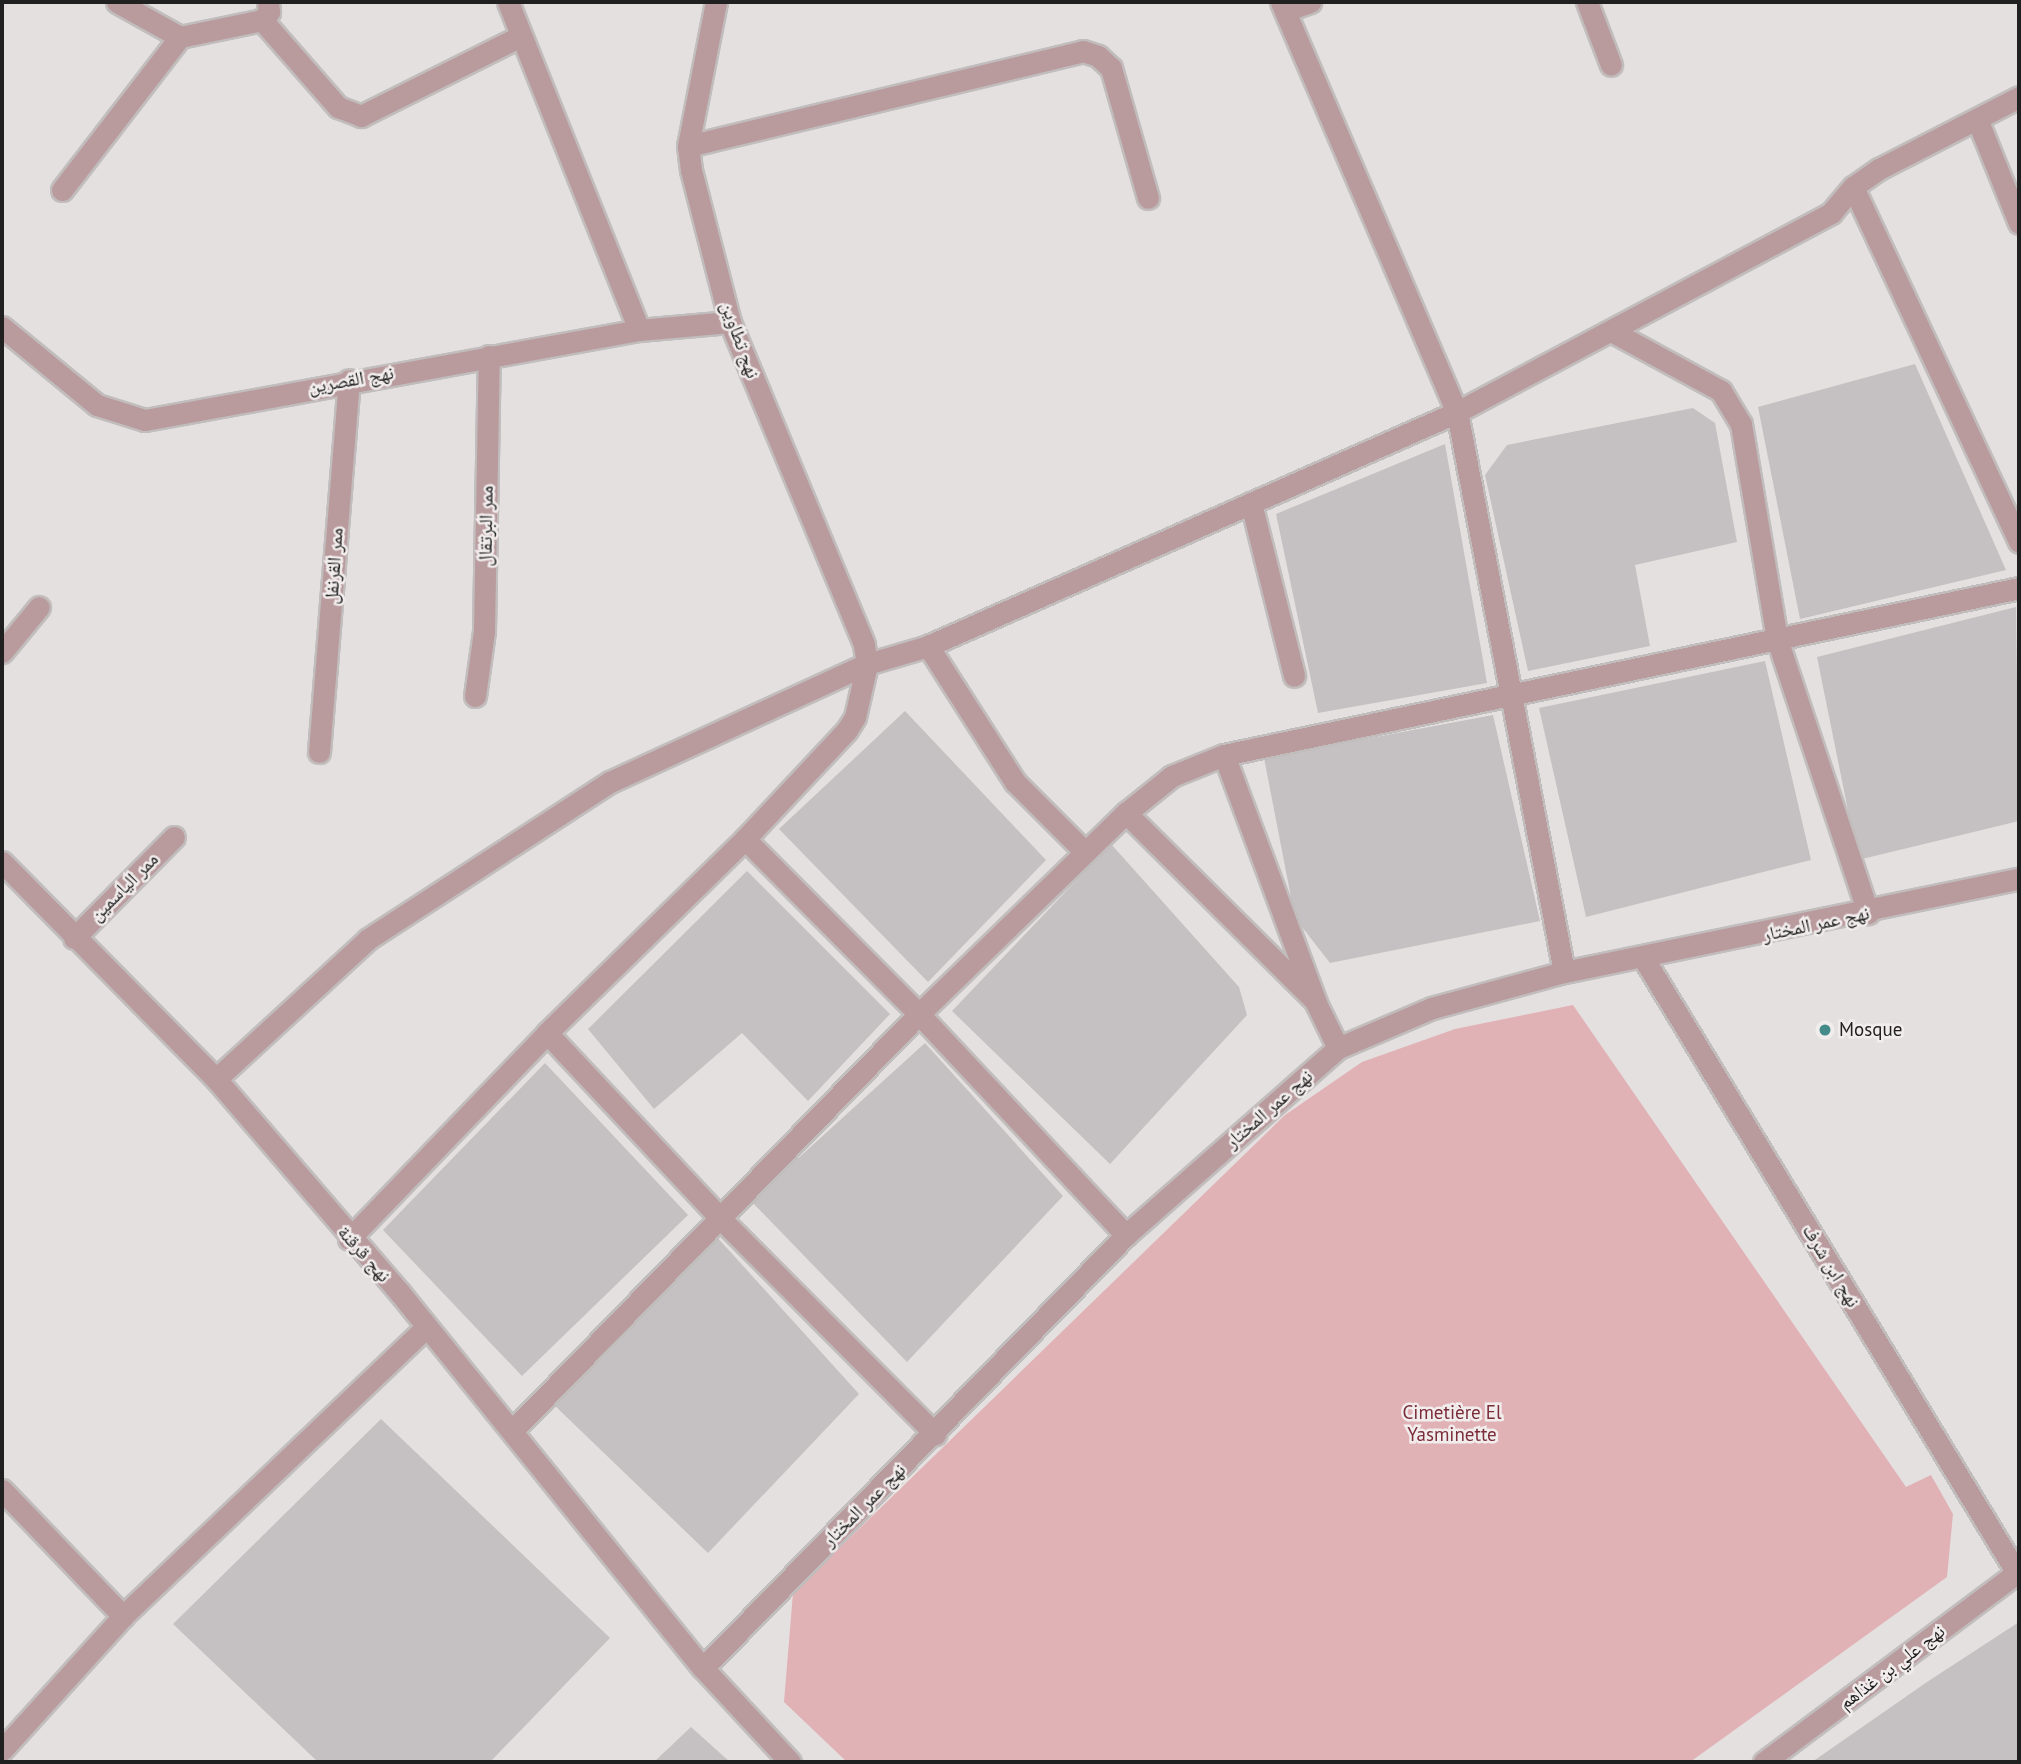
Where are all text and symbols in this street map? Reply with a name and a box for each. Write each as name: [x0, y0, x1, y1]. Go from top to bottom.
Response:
street label: نهج تطاوين: [716, 299, 764, 381]
street label: نهج القصرين: [307, 361, 395, 399]
street label: ممر البرتقال: [474, 485, 498, 567]
street label: ممر القرنفل: [320, 527, 348, 605]
street label: ممر الياسمين: [85, 848, 163, 926]
street label: نهج عمر المختار: [1761, 902, 1871, 946]
place label: Mosque: [1839, 1019, 1902, 1041]
marker: Mosque: [1817, 1022, 1833, 1038]
street label: نهج عمر المختار: [1221, 1065, 1317, 1153]
street label: نهج قرقنة: [333, 1221, 395, 1287]
street label: نهج ابن شرف: [1797, 1221, 1865, 1311]
park label: Cimetière El Yasminette: [1402, 1402, 1502, 1446]
street label: نهج عمر المختار: [818, 1459, 910, 1551]
street label: نهج علي بن غذاهم: [1835, 1620, 1949, 1714]

